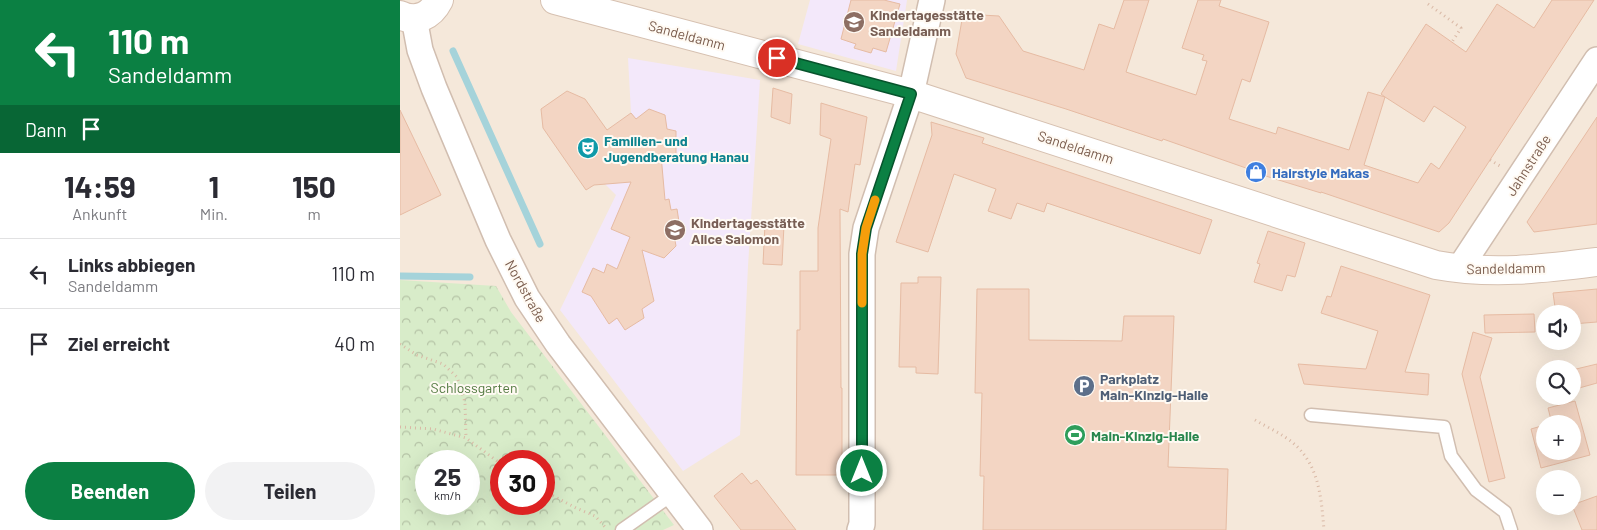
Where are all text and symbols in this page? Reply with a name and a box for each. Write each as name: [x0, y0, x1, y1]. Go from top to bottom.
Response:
place label: Kindertagesstätte Sandeldamm: [870, 6, 984, 39]
school or university icon: Kindertagesstätte Sandeldamm: [842, 10, 866, 34]
street label: Sandeldamm: [647, 17, 727, 53]
text: 110 m: [108, 19, 189, 61]
icon: left: [25, 20, 90, 85]
pin: [756, 37, 798, 79]
icon: arrive: [763, 44, 791, 72]
text: Sandeldamm: [108, 61, 232, 87]
icon: arrive: [77, 115, 105, 143]
text: Dann: [25, 118, 67, 141]
street label: Sandeldamm: [1036, 127, 1116, 167]
street label: Jahnstraße: [1502, 131, 1554, 199]
place label: Familien- und Jugendberatung Hanau: [604, 132, 749, 165]
theatre icon: Familien- und Jugendberatung Hanau: [576, 136, 600, 160]
shop icon: Hairstyle Makas: [1244, 160, 1268, 184]
place label: Hairstyle Makas: [1272, 164, 1369, 181]
text: 14:59: [64, 168, 136, 204]
text: 1: [209, 168, 219, 204]
text: 150: [292, 168, 336, 204]
text: Ankunft: [72, 204, 127, 223]
text: Min.: [200, 204, 228, 223]
text: m: [307, 204, 321, 223]
place label: Kindertagesstätte Alice Salomon: [691, 214, 805, 247]
school or university icon: Kindertagesstätte Alice Salomon: [663, 218, 687, 242]
text: Links abbiegen: [68, 253, 195, 276]
street label: Nordstraße: [502, 257, 550, 325]
street label: Sandeldamm: [1466, 259, 1546, 277]
icon: left: [25, 260, 53, 288]
text: 110 m: [331, 262, 375, 285]
text: Sandeldamm: [68, 276, 158, 295]
map controls: [1536, 305, 1581, 515]
button: sound: [1536, 305, 1581, 350]
icon: arrive: [25, 330, 53, 358]
text: Ziel erreicht: [68, 332, 170, 355]
text: 40 m: [334, 332, 375, 355]
button: search: [1536, 360, 1581, 405]
place label: Parkplatz Main-Kinzig-Halle: [1100, 370, 1209, 403]
parking icon: Parkplatz Main-Kinzig-Halle: [1072, 374, 1096, 398]
park label: Schlossgarten: [431, 379, 517, 396]
button: +: [1536, 415, 1581, 460]
sports icon: Main-Kinzig-Halle: [1063, 423, 1087, 447]
place label: Main-Kinzig-Halle: [1091, 427, 1200, 444]
position arrow: [835, 444, 887, 496]
speed limit sign: 30: [490, 450, 555, 515]
text: 25: [434, 461, 461, 491]
button: Beenden: [25, 462, 195, 520]
button: Teilen: [205, 462, 375, 520]
button: −: [1536, 470, 1581, 515]
text: km/h: [434, 488, 461, 502]

